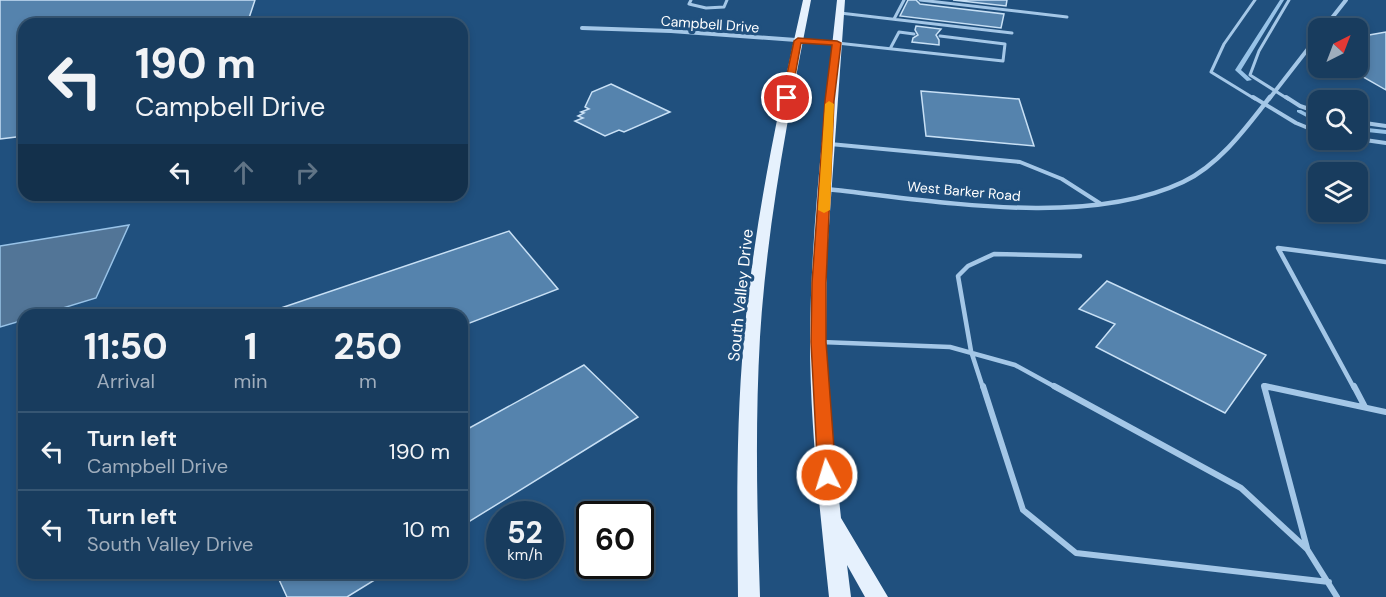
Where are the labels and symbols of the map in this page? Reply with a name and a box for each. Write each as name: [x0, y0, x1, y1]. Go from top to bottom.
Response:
street label: Campbell Drive: [660, 12, 760, 36]
north arrow: [1308, 18, 1368, 78]
pin: [761, 72, 812, 123]
street label: West Barker Road: [906, 177, 1022, 205]
street label: South Valley Drive: [723, 228, 758, 362]
position arrow: [795, 443, 859, 507]
speed limit sign: 60: [576, 501, 654, 579]

